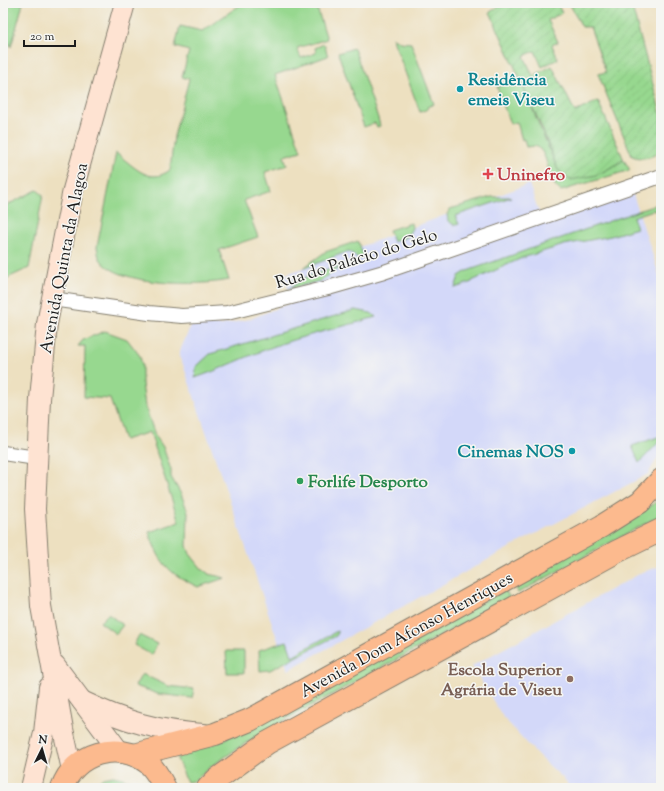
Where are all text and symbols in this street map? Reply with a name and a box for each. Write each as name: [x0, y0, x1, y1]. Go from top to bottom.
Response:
scale bar: [24, 22, 75, 48]
text: 20 m: [30, 28, 55, 46]
place label: Residência emeis Viseu: [468, 69, 555, 113]
marker: Residência emeis Viseu: [455, 84, 465, 94]
street label: Avenida Quinta da Alagoa: [35, 161, 95, 356]
place label: Uninefro: [497, 164, 565, 188]
marker: Uninefro: [482, 168, 494, 180]
street label: Rua do Palácio do Gelo: [273, 224, 441, 296]
place label: Cinemas NOS: [458, 441, 564, 465]
marker: Cinemas NOS: [567, 446, 577, 456]
place label: Forlife Desporto: [308, 471, 428, 495]
marker: Forlife Desporto: [295, 476, 305, 486]
street label: Avenida Dom Afonso Henriques: [296, 567, 518, 704]
place label: Escola Superior Agrária de Viseu: [441, 659, 563, 703]
marker: Escola Superior Agrária de Viseu: [565, 674, 575, 684]
north arrow: [22, 729, 62, 769]
text: N: [37, 732, 48, 748]

